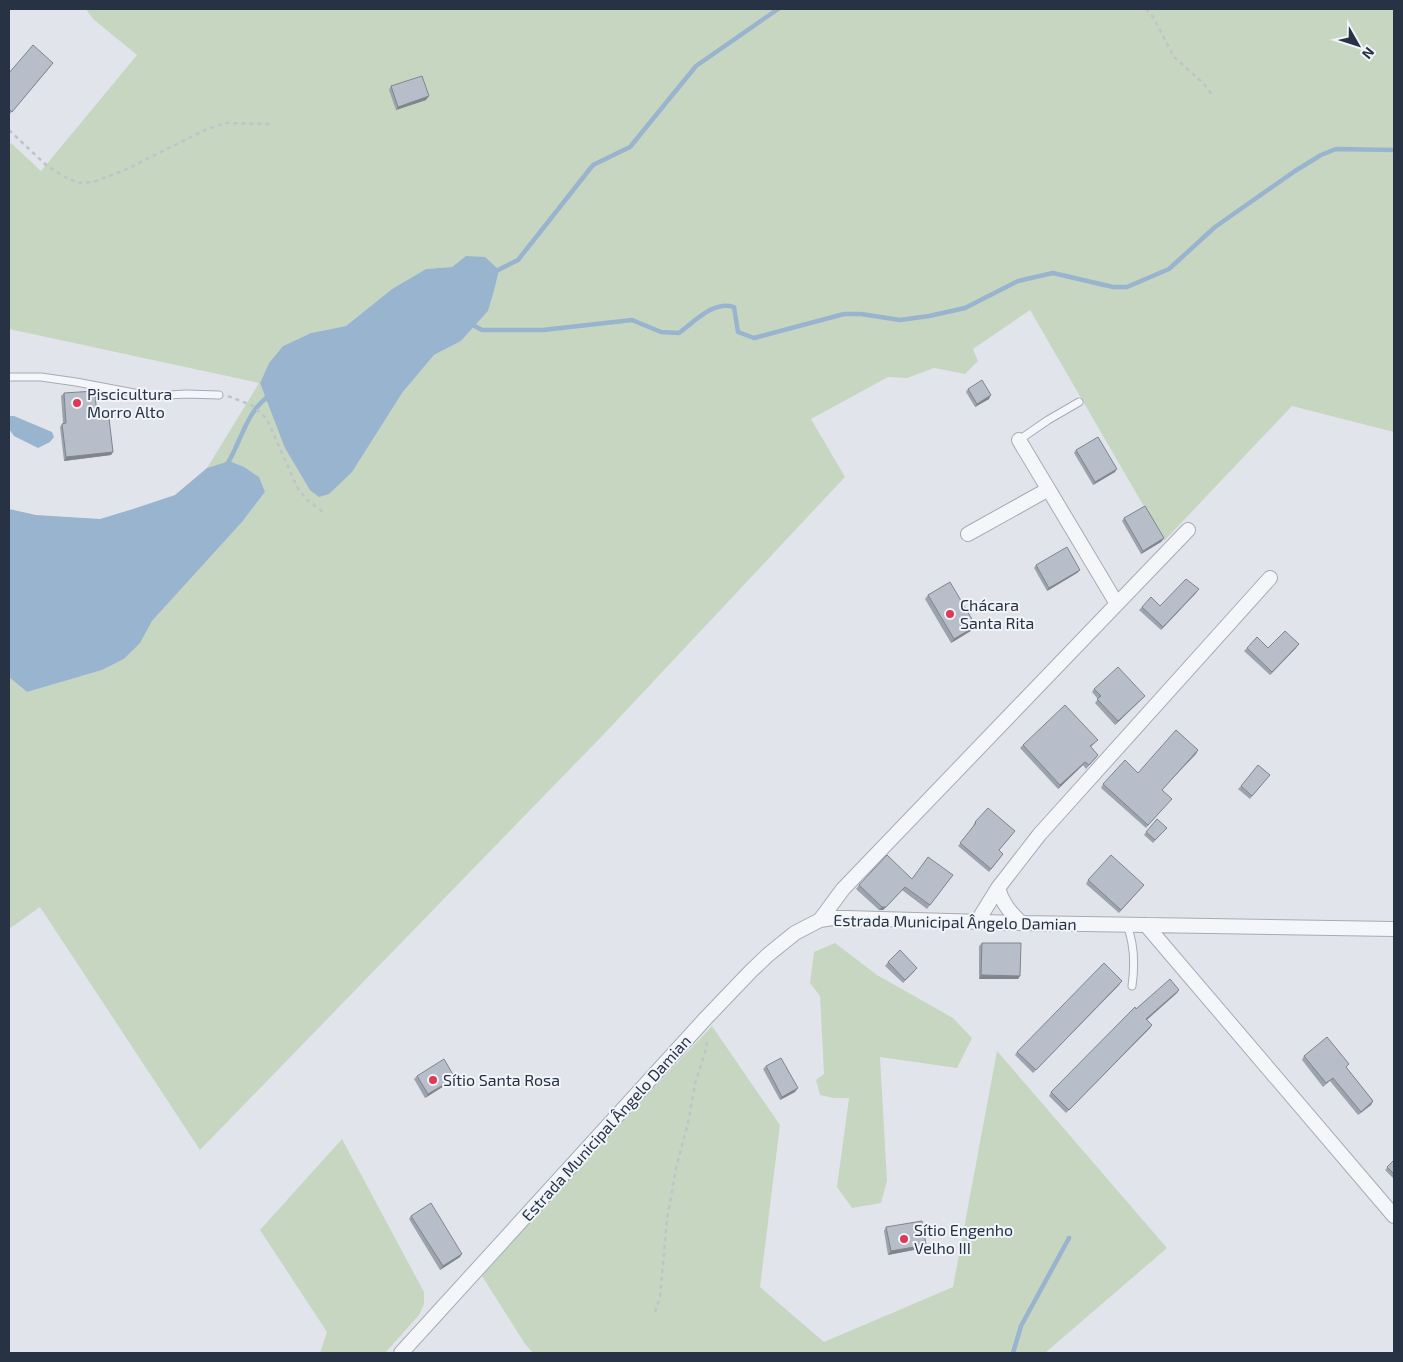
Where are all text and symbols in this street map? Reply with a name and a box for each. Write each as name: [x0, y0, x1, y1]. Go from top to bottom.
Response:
north arrow: [1333, 20, 1383, 70]
text: N: [1359, 44, 1378, 63]
place label: Piscicultura Morro Alto: [87, 384, 172, 421]
marker: Piscicultura Morro Alto: [71, 397, 83, 409]
place label: Chácara Santa Rita: [960, 595, 1034, 632]
marker: Chácara Santa Rita: [944, 608, 956, 620]
street label: Estrada Municipal Ângelo Damian: [833, 910, 1077, 933]
street label: Estrada Municipal Ângelo Damian: [517, 1031, 694, 1224]
place label: Sítio Santa Rosa: [443, 1070, 560, 1089]
marker: Sítio Santa Rosa: [427, 1074, 439, 1086]
place label: Sítio Engenho Velho III: [914, 1220, 1013, 1257]
marker: Sítio Engenho Velho III: [898, 1233, 910, 1245]

